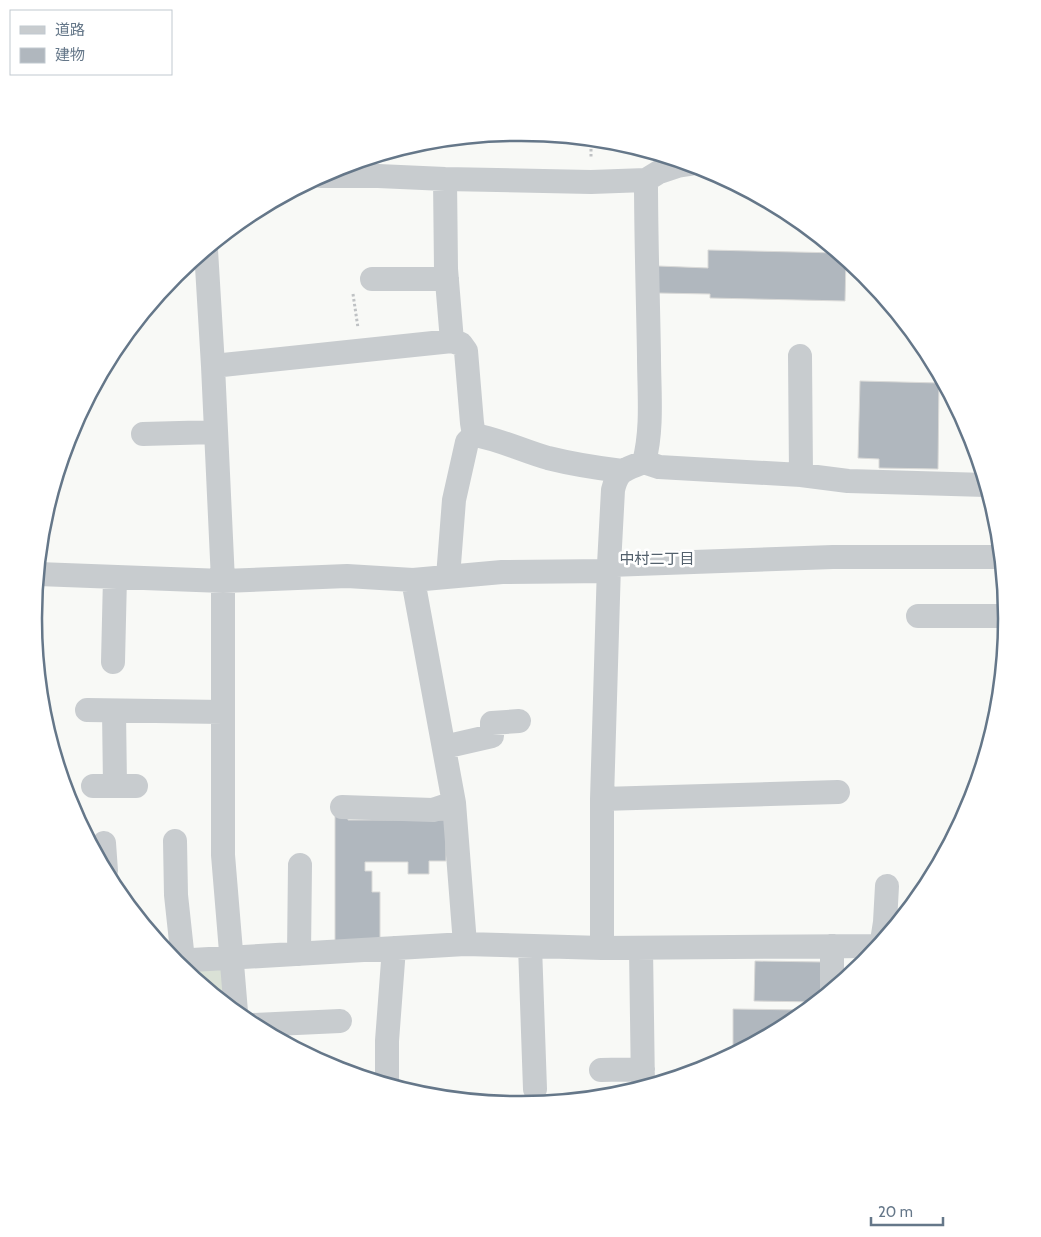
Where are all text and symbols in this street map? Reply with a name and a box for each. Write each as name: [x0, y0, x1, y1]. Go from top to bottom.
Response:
legend: [10, 10, 172, 75]
text: 道路: [55, 21, 85, 39]
text: 建物: [55, 46, 85, 64]
district label: 中村二丁目: [619, 550, 695, 568]
scale bar: [871, 1194, 944, 1226]
text: 20 m: [878, 1203, 913, 1221]

